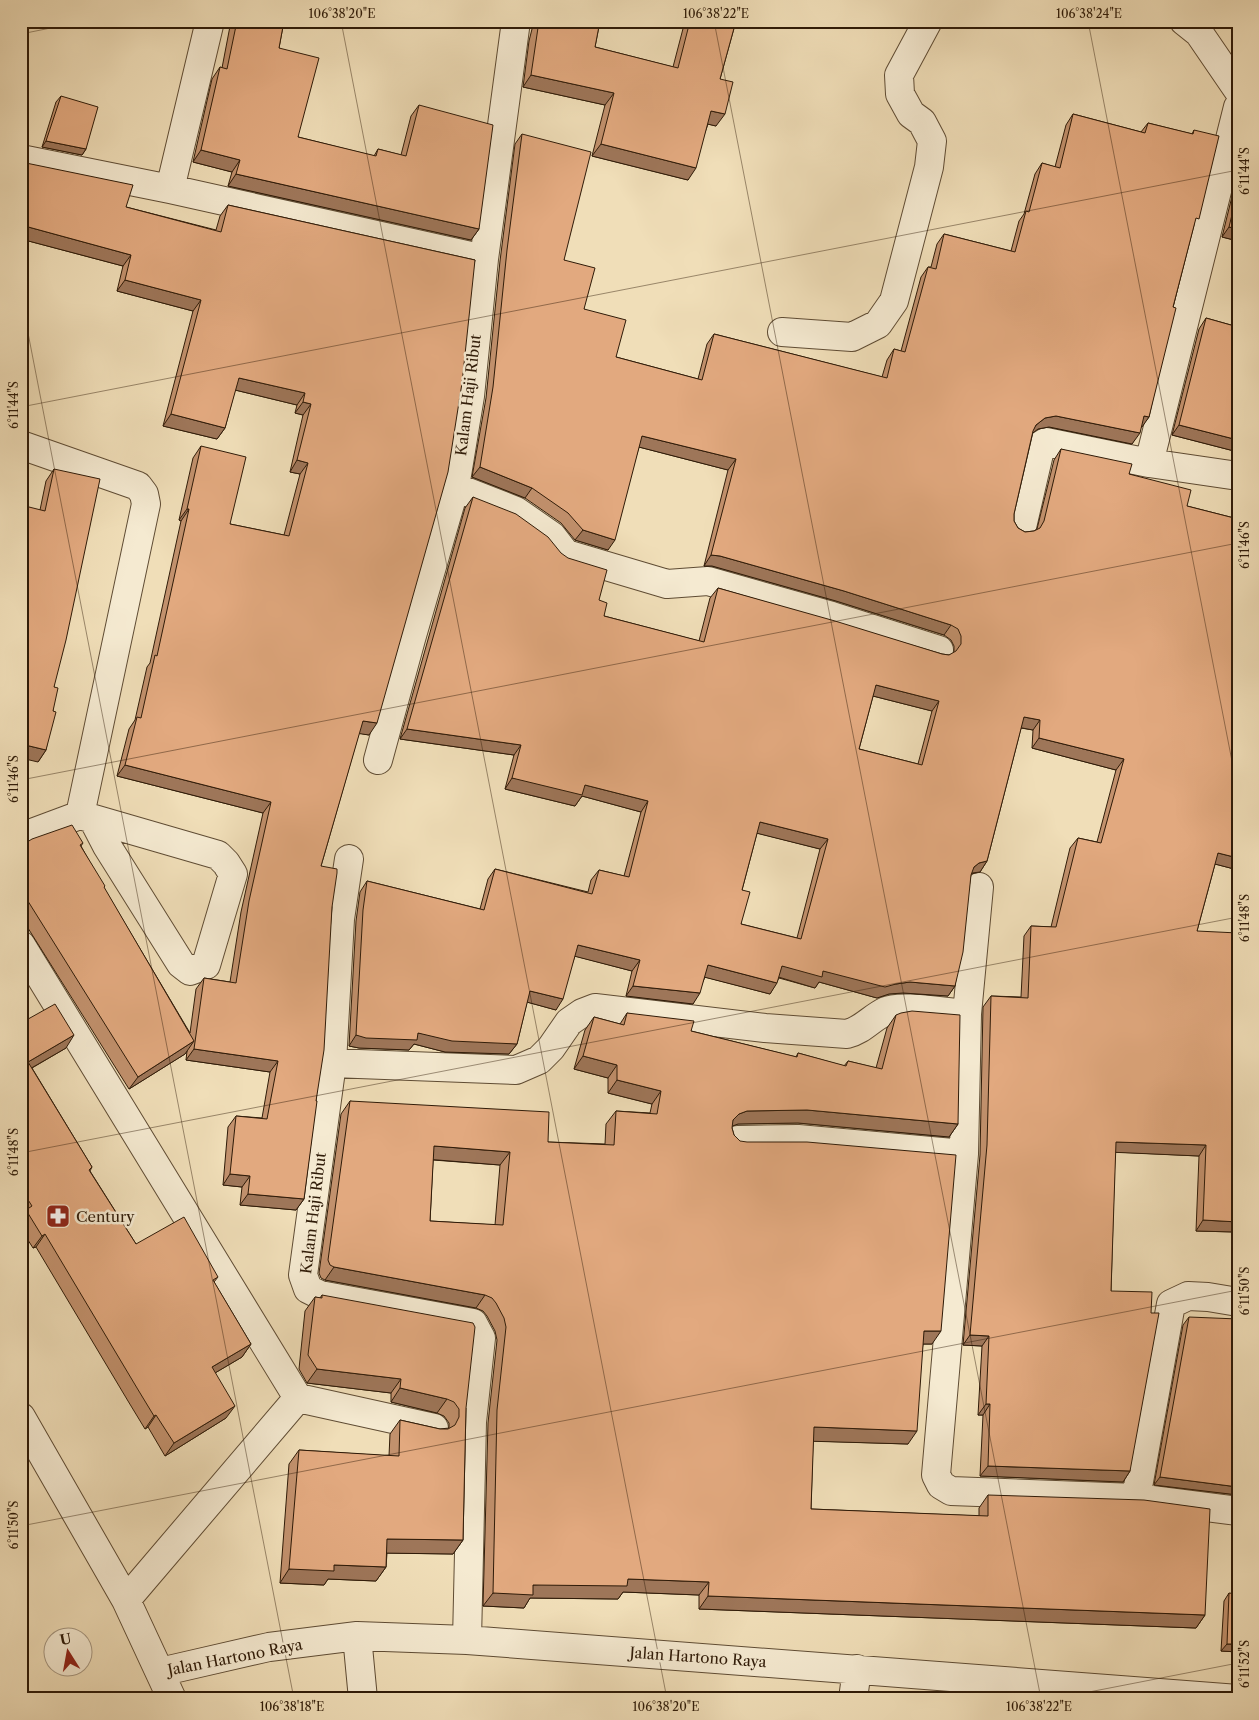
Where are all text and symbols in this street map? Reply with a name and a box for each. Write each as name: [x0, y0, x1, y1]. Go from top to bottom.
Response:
text: 106°38'20"E: [309, 6, 375, 21]
text: 106°38'22"E: [683, 6, 749, 21]
text: 106°38'24"E: [1056, 6, 1122, 21]
text: 6°11'44"S: [1237, 147, 1252, 195]
street label: Kalam Haji Ribut: [451, 332, 485, 457]
text: 6°11'44"S: [6, 381, 21, 429]
text: 6°11'46"S: [1237, 521, 1252, 569]
text: 6°11'46"S: [6, 755, 21, 803]
text: 6°11'48"S: [1237, 894, 1252, 942]
text: 6°11'48"S: [6, 1128, 21, 1176]
street label: Kalam Haji Ribut: [296, 1150, 330, 1275]
pharmacy icon: Century: [45, 1203, 71, 1229]
place label: Century: [76, 1207, 135, 1226]
text: 6°11'50"S: [1237, 1266, 1252, 1316]
text: 6°11'50"S: [6, 1500, 21, 1550]
north arrow: [42, 1628, 92, 1678]
text: U: [58, 1629, 73, 1649]
street label: Jalan Hartono Raya: [164, 1635, 304, 1680]
text: 6°11'52"S: [1237, 1640, 1252, 1688]
street label: Jalan Hartono Raya: [627, 1643, 767, 1671]
text: 106°38'18"E: [260, 1699, 324, 1714]
text: 106°38'20"E: [633, 1699, 699, 1714]
text: 106°38'22"E: [1006, 1699, 1072, 1714]

